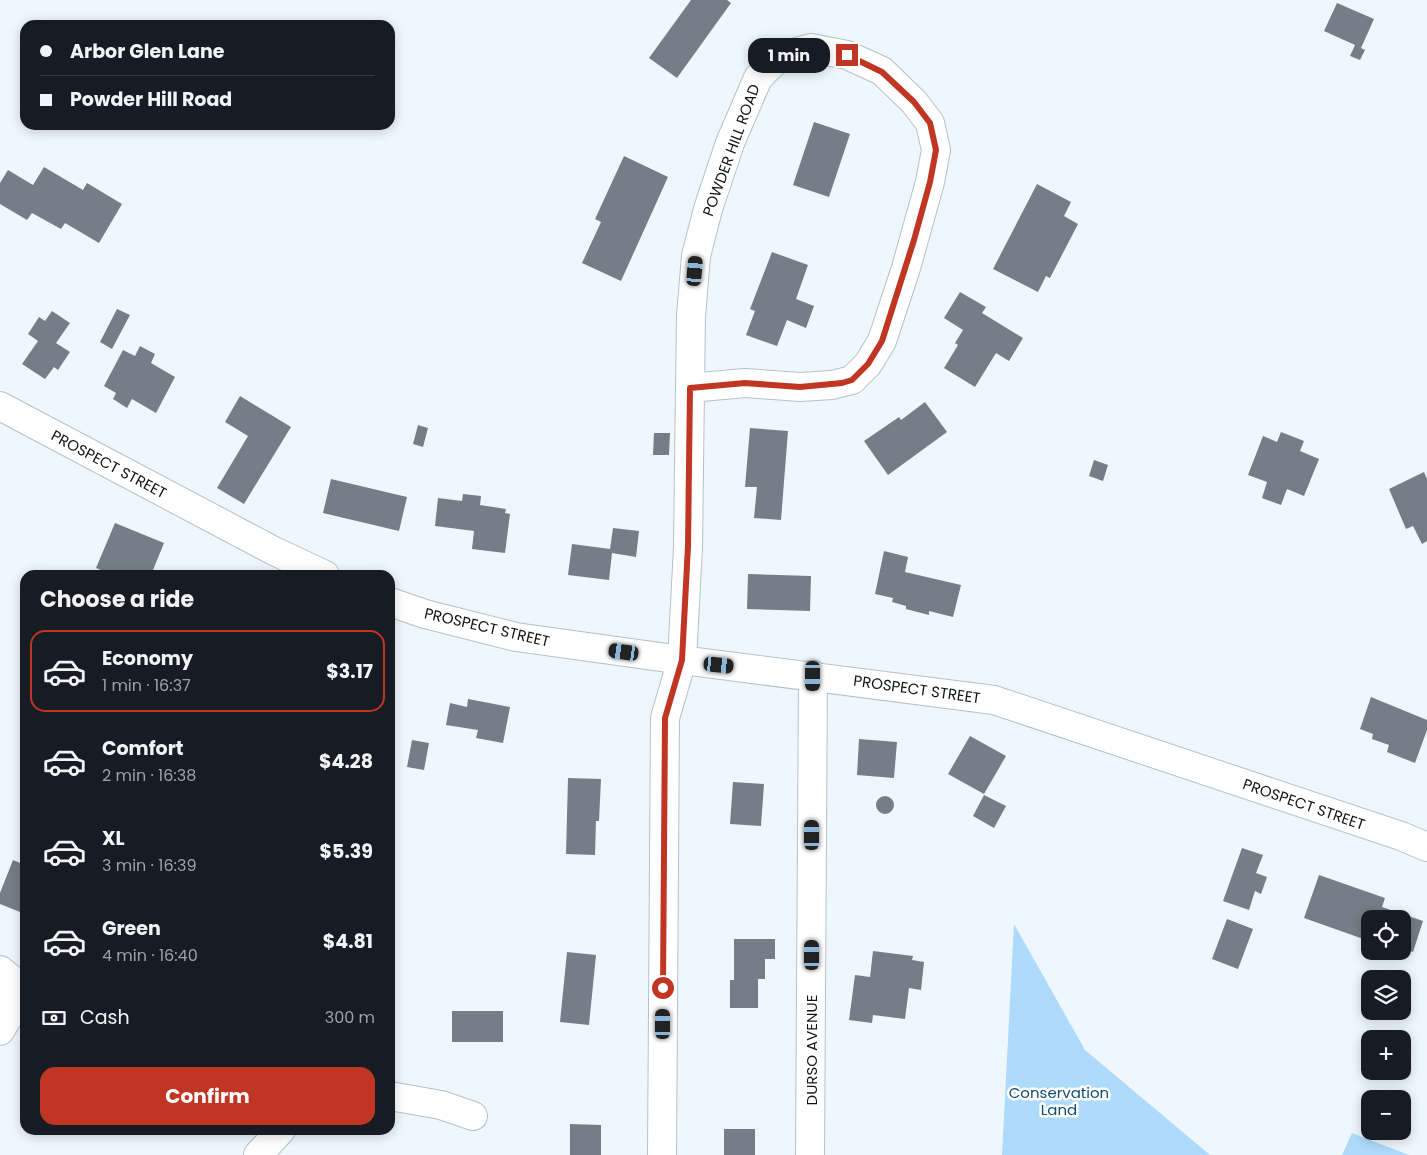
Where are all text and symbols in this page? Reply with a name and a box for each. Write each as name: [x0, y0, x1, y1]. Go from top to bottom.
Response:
text: Arbor Glen Lane: [70, 38, 224, 65]
callout: 1 min: [747, 38, 830, 72]
text: 1 min: [768, 44, 810, 67]
route end: [836, 44, 858, 66]
street label: POWDER HILL ROAD: [697, 81, 765, 219]
text: Powder Hill Road: [70, 86, 232, 113]
car: [686, 255, 703, 287]
street label: PROSPECT STREET: [48, 425, 170, 503]
text: Choose a ride: [40, 584, 194, 615]
street label: PROSPECT STREET: [422, 602, 552, 652]
car: [608, 642, 639, 662]
text: Economy: [102, 645, 193, 672]
icon: car: [42, 649, 87, 694]
car: [703, 656, 734, 674]
text: $3.17: [326, 658, 373, 685]
car: [805, 661, 820, 691]
street label: PROSPECT STREET: [852, 670, 982, 708]
text: 1 min · 16:37: [102, 674, 191, 697]
text: Comfort: [102, 735, 184, 762]
icon: car: [42, 739, 87, 784]
text: $4.28: [319, 748, 373, 775]
text: 2 min · 16:38: [102, 764, 196, 787]
street label: PROSPECT STREET: [1240, 773, 1368, 835]
car: [804, 820, 819, 850]
text: XL: [102, 825, 125, 852]
icon: car: [42, 829, 87, 874]
text: $5.39: [320, 838, 373, 865]
text: 3 min · 16:39: [102, 854, 196, 877]
map controls: [1361, 910, 1411, 1140]
button: locate: [1361, 910, 1411, 960]
text: Green: [102, 915, 161, 942]
icon: car: [42, 919, 87, 964]
text: $4.81: [323, 928, 373, 955]
car: [804, 940, 819, 970]
text: 4 min · 16:40: [102, 944, 198, 967]
button: layers: [1361, 970, 1411, 1020]
route start: [652, 977, 674, 999]
street label: DURSO AVENUE: [801, 995, 822, 1105]
icon: cash: [40, 1004, 68, 1032]
text: Cash: [80, 1004, 130, 1031]
text: 300 m: [325, 1006, 375, 1029]
car: [655, 1009, 670, 1039]
button: +: [1361, 1030, 1411, 1080]
button: Confirm: [40, 1067, 375, 1125]
park label: Conservation Land: [1009, 1082, 1109, 1120]
button: −: [1361, 1090, 1411, 1140]

